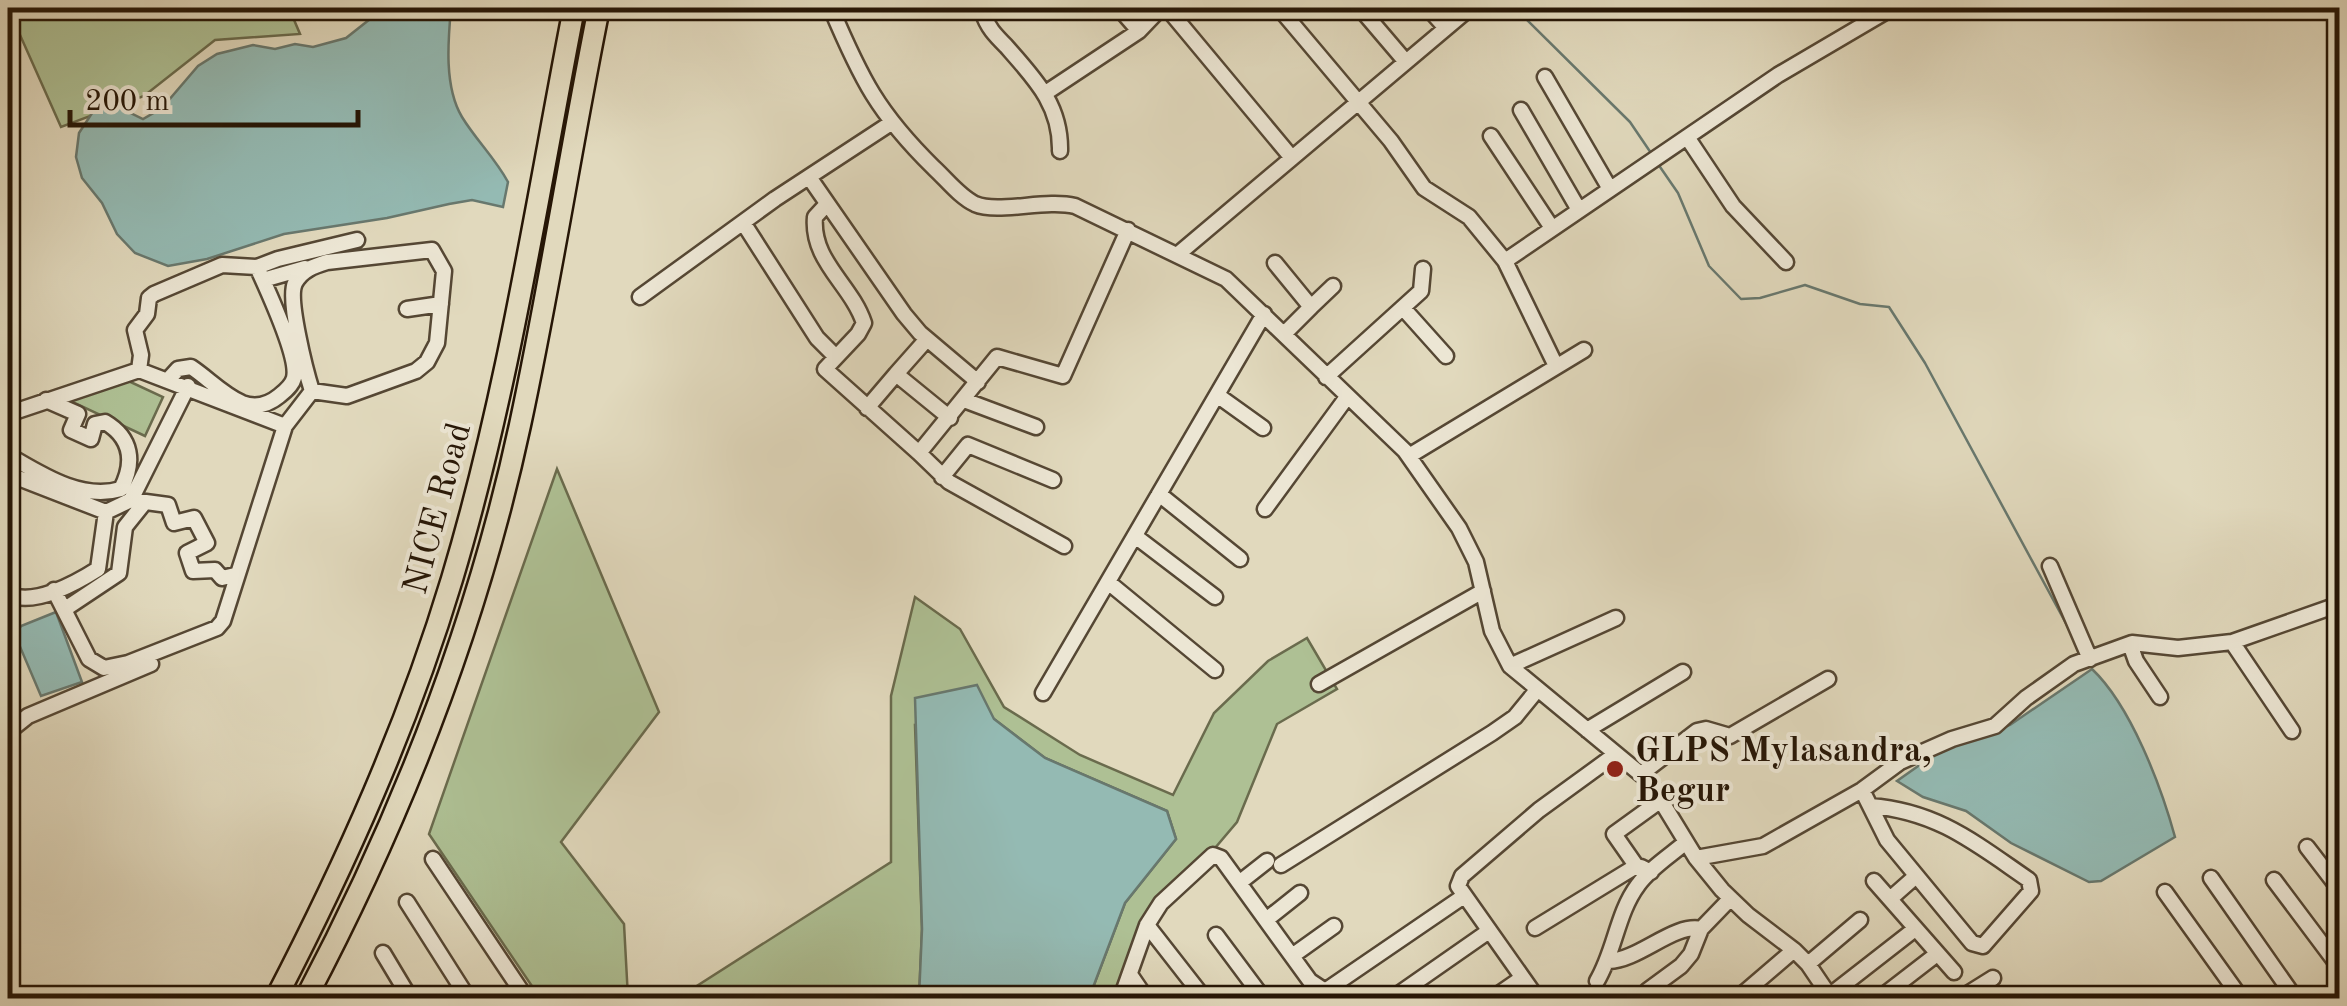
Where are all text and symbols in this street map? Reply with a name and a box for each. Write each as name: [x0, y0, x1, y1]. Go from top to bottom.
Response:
scale bar: [70, 65, 358, 127]
text: 200 m: [85, 87, 169, 117]
street label: NICE Road: [399, 419, 478, 598]
place label: GLPS Mylasandra, Begur: [1635, 734, 1932, 809]
marker: GLPS Mylasandra, Begur: [1604, 758, 1626, 780]

